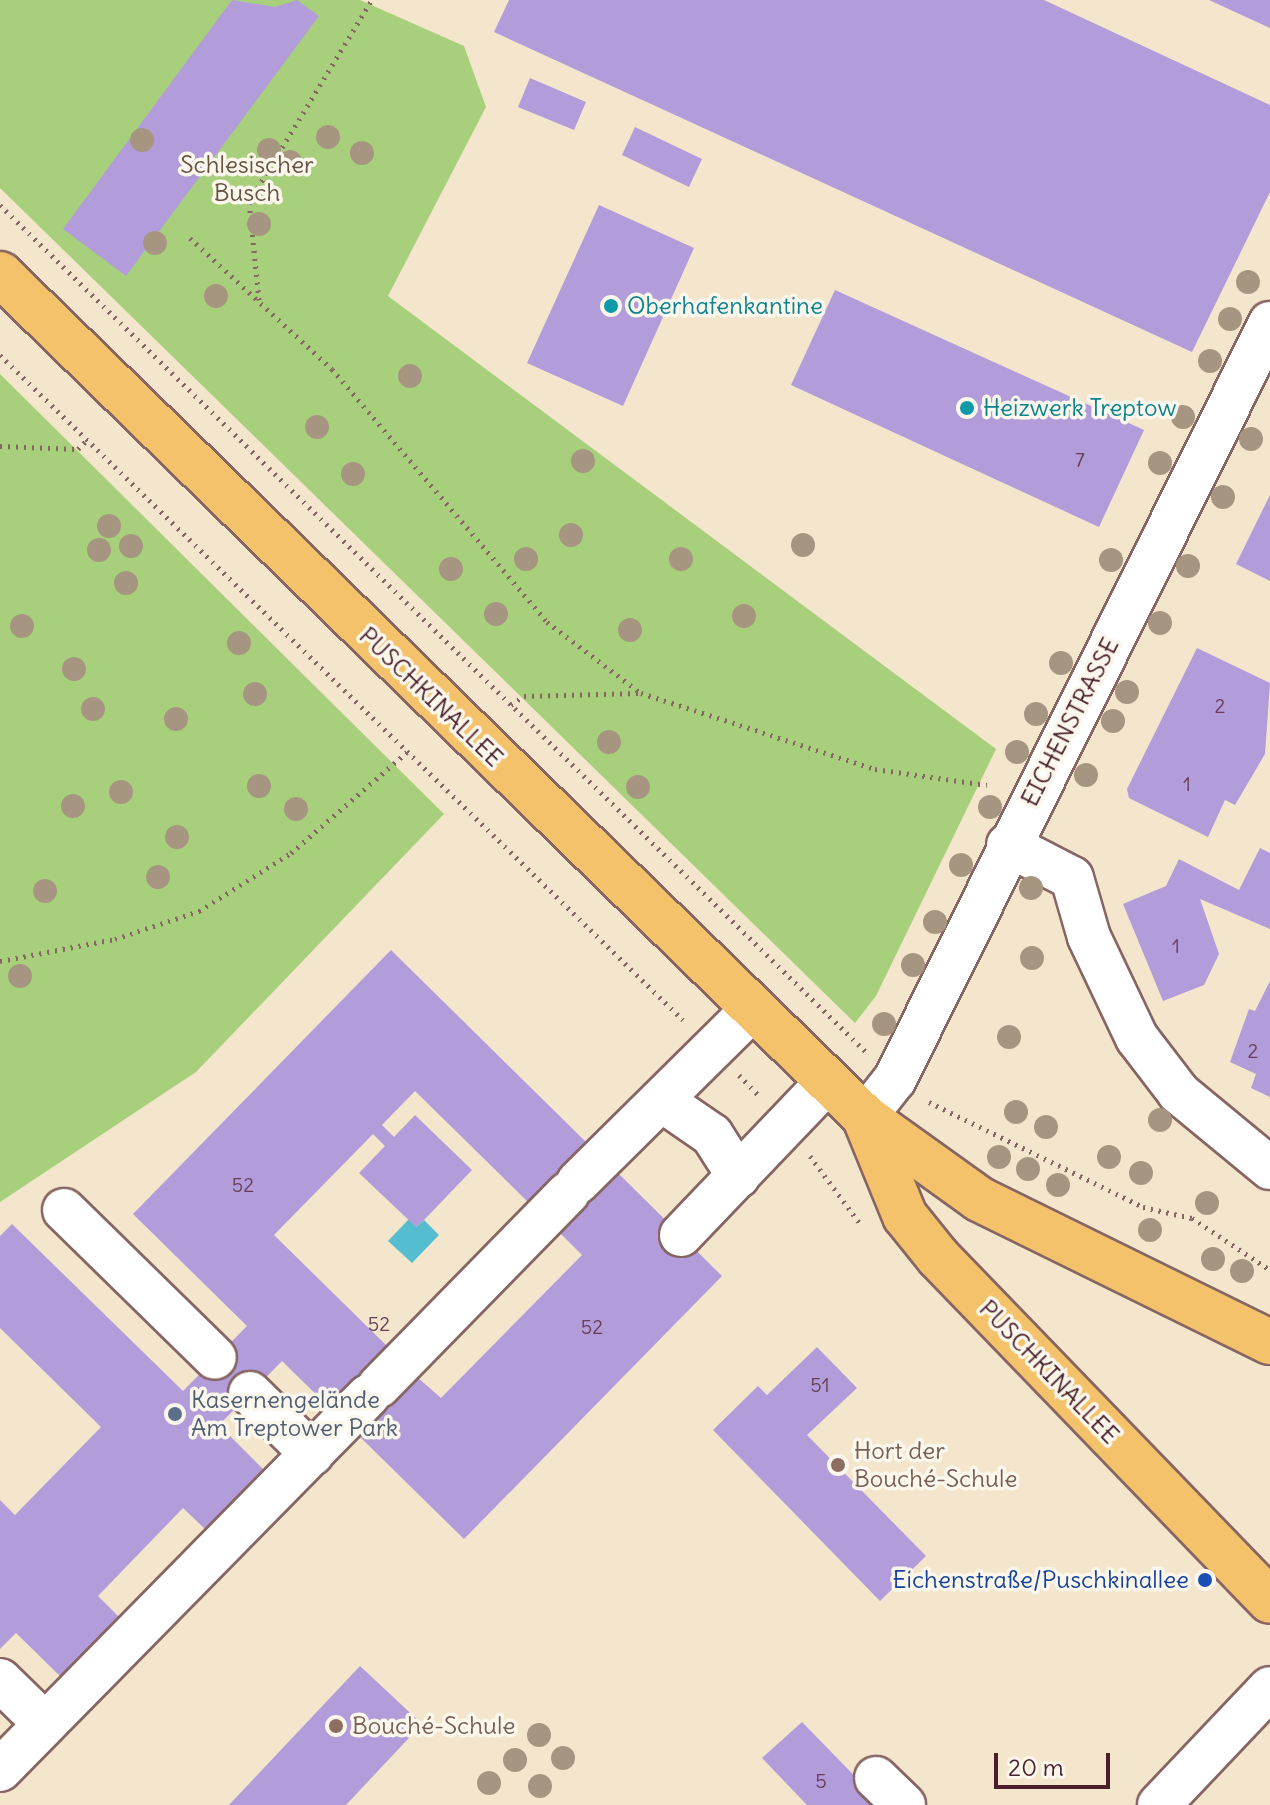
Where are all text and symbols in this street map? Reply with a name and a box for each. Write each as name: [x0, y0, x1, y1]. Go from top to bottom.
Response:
park label: Schlesischer Busch: [180, 151, 314, 207]
place label: Oberhafenkantine: [627, 292, 823, 320]
marker: Oberhafenkantine: [602, 297, 620, 315]
place label: Heizwerk Treptow: [983, 394, 1176, 422]
marker: Heizwerk Treptow: [958, 399, 976, 417]
house number: 7: [1075, 447, 1085, 471]
street label: PUSCHKINALLEE: [353, 621, 509, 773]
street label: EICHENSTRASSE: [1015, 633, 1125, 811]
house number: 2: [1215, 693, 1225, 717]
house number: 1: [1183, 771, 1191, 795]
house number: 1: [1172, 933, 1180, 957]
house number: 2: [1248, 1038, 1258, 1062]
house number: 52: [232, 1172, 254, 1196]
street label: PUSCHKINALLEE: [973, 1294, 1125, 1450]
house number: 52: [368, 1311, 390, 1335]
house number: 52: [581, 1314, 603, 1338]
house number: 51: [810, 1372, 830, 1396]
place label: Kasernengelände Am Treptower Park: [191, 1386, 398, 1442]
marker: Kasernengelände Am Treptower Park: [166, 1405, 184, 1423]
place label: Hort der Bouché-Schule: [854, 1437, 1017, 1493]
marker: Hort der Bouché-Schule: [829, 1456, 847, 1474]
place label: Eichenstraße/Puschkinallee: [892, 1566, 1189, 1594]
marker: Eichenstraße/Puschkinallee: [1196, 1571, 1214, 1589]
place label: Bouché-Schule: [352, 1712, 515, 1740]
marker: Bouché-Schule: [327, 1717, 345, 1735]
scale bar: [998, 1737, 1114, 1787]
text: 20 m: [1008, 1752, 1064, 1782]
house number: 5: [815, 1768, 827, 1792]

